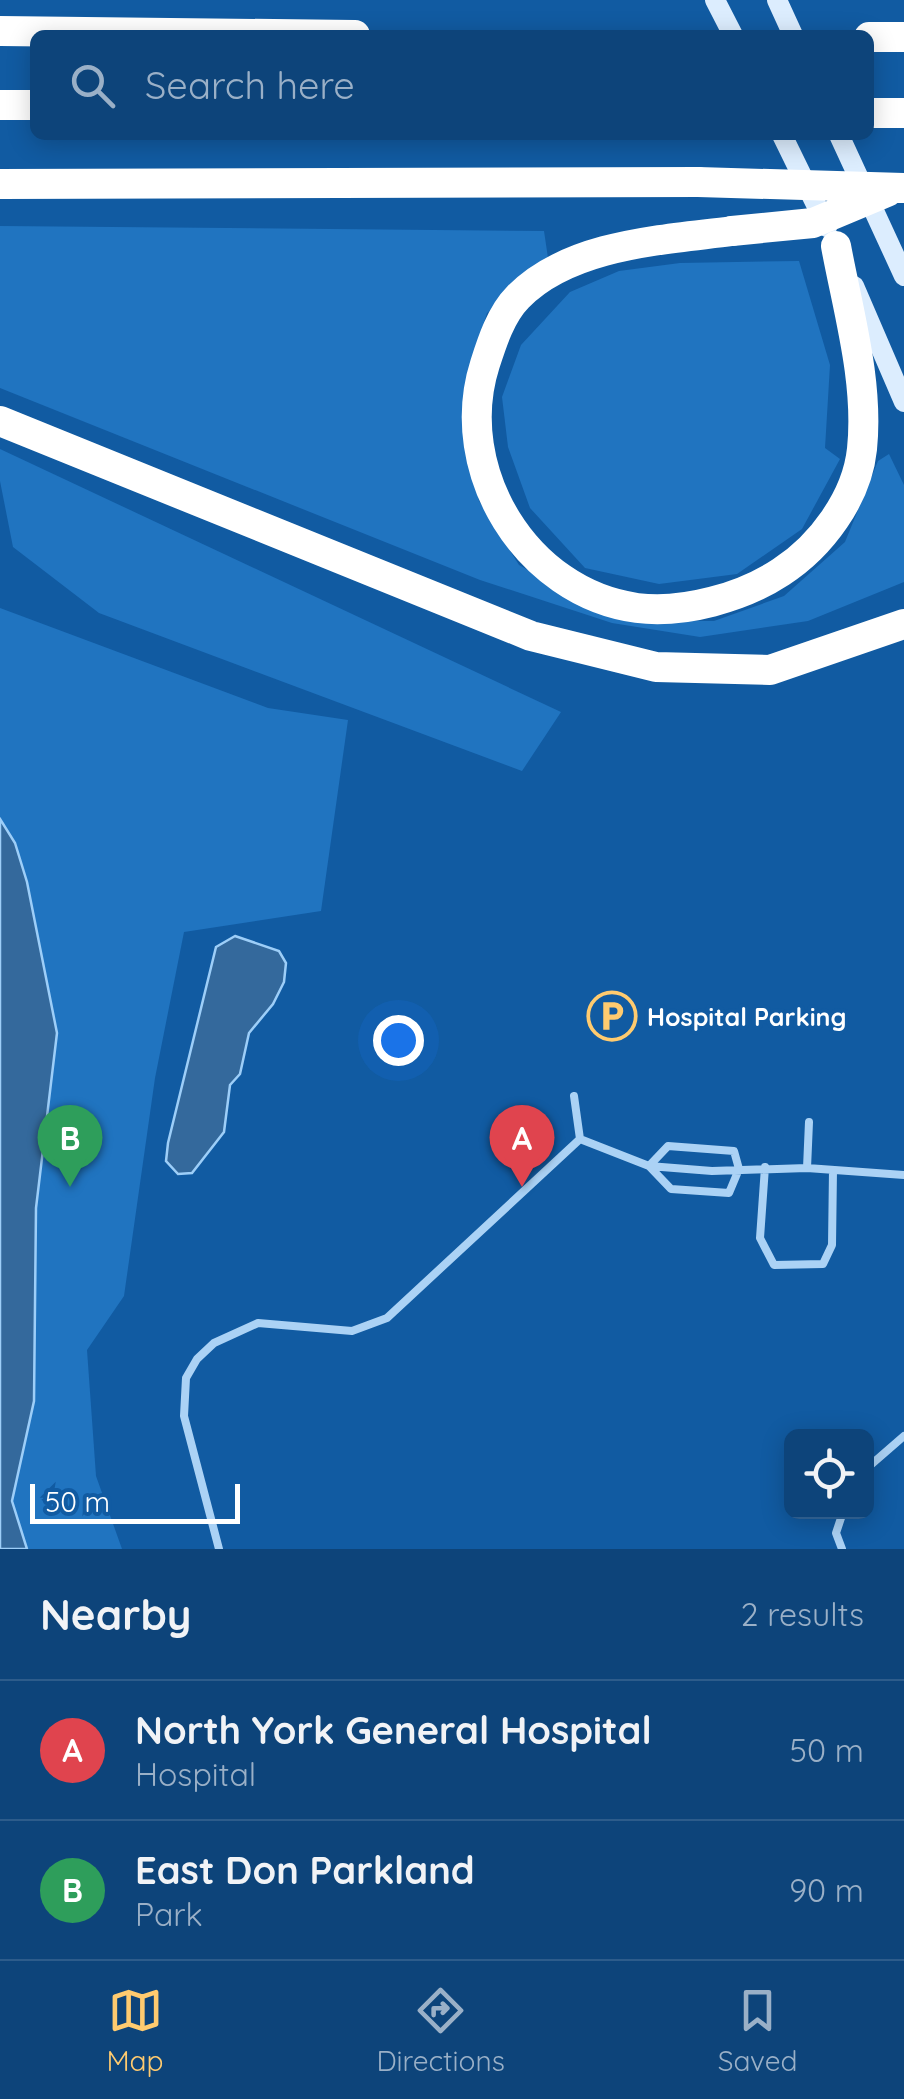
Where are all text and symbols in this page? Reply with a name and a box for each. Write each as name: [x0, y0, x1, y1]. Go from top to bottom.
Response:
search box: [30, 30, 874, 140]
icon: search: [65, 58, 120, 113]
text: Search here: [145, 61, 355, 109]
parking icon: Hospital Parking: [586, 990, 638, 1042]
place label: Hospital Parking: [647, 1001, 846, 1032]
your location: [373, 1015, 424, 1066]
pin: B: [38, 1104, 102, 1187]
pin: A: [490, 1104, 554, 1187]
map controls: [784, 1429, 874, 1519]
button: locate: [784, 1429, 874, 1519]
scale bar: [30, 1479, 240, 1524]
text: 50 m: [45, 1484, 110, 1519]
text: Nearby: [40, 1588, 191, 1641]
text: 2 results: [741, 1594, 864, 1634]
text: North York General Hospital: [135, 1706, 652, 1754]
text: A: [62, 1730, 83, 1770]
text: 50 m: [790, 1730, 864, 1770]
text: Hospital: [135, 1754, 256, 1794]
text: East Don Parkland: [135, 1846, 475, 1894]
text: B: [62, 1870, 83, 1910]
text: 90 m: [789, 1870, 864, 1910]
text: Park: [135, 1894, 203, 1934]
tab: Map: [106, 1983, 164, 2078]
tab: Directions: [376, 1983, 505, 2078]
tab: Saved: [718, 1983, 798, 2078]

